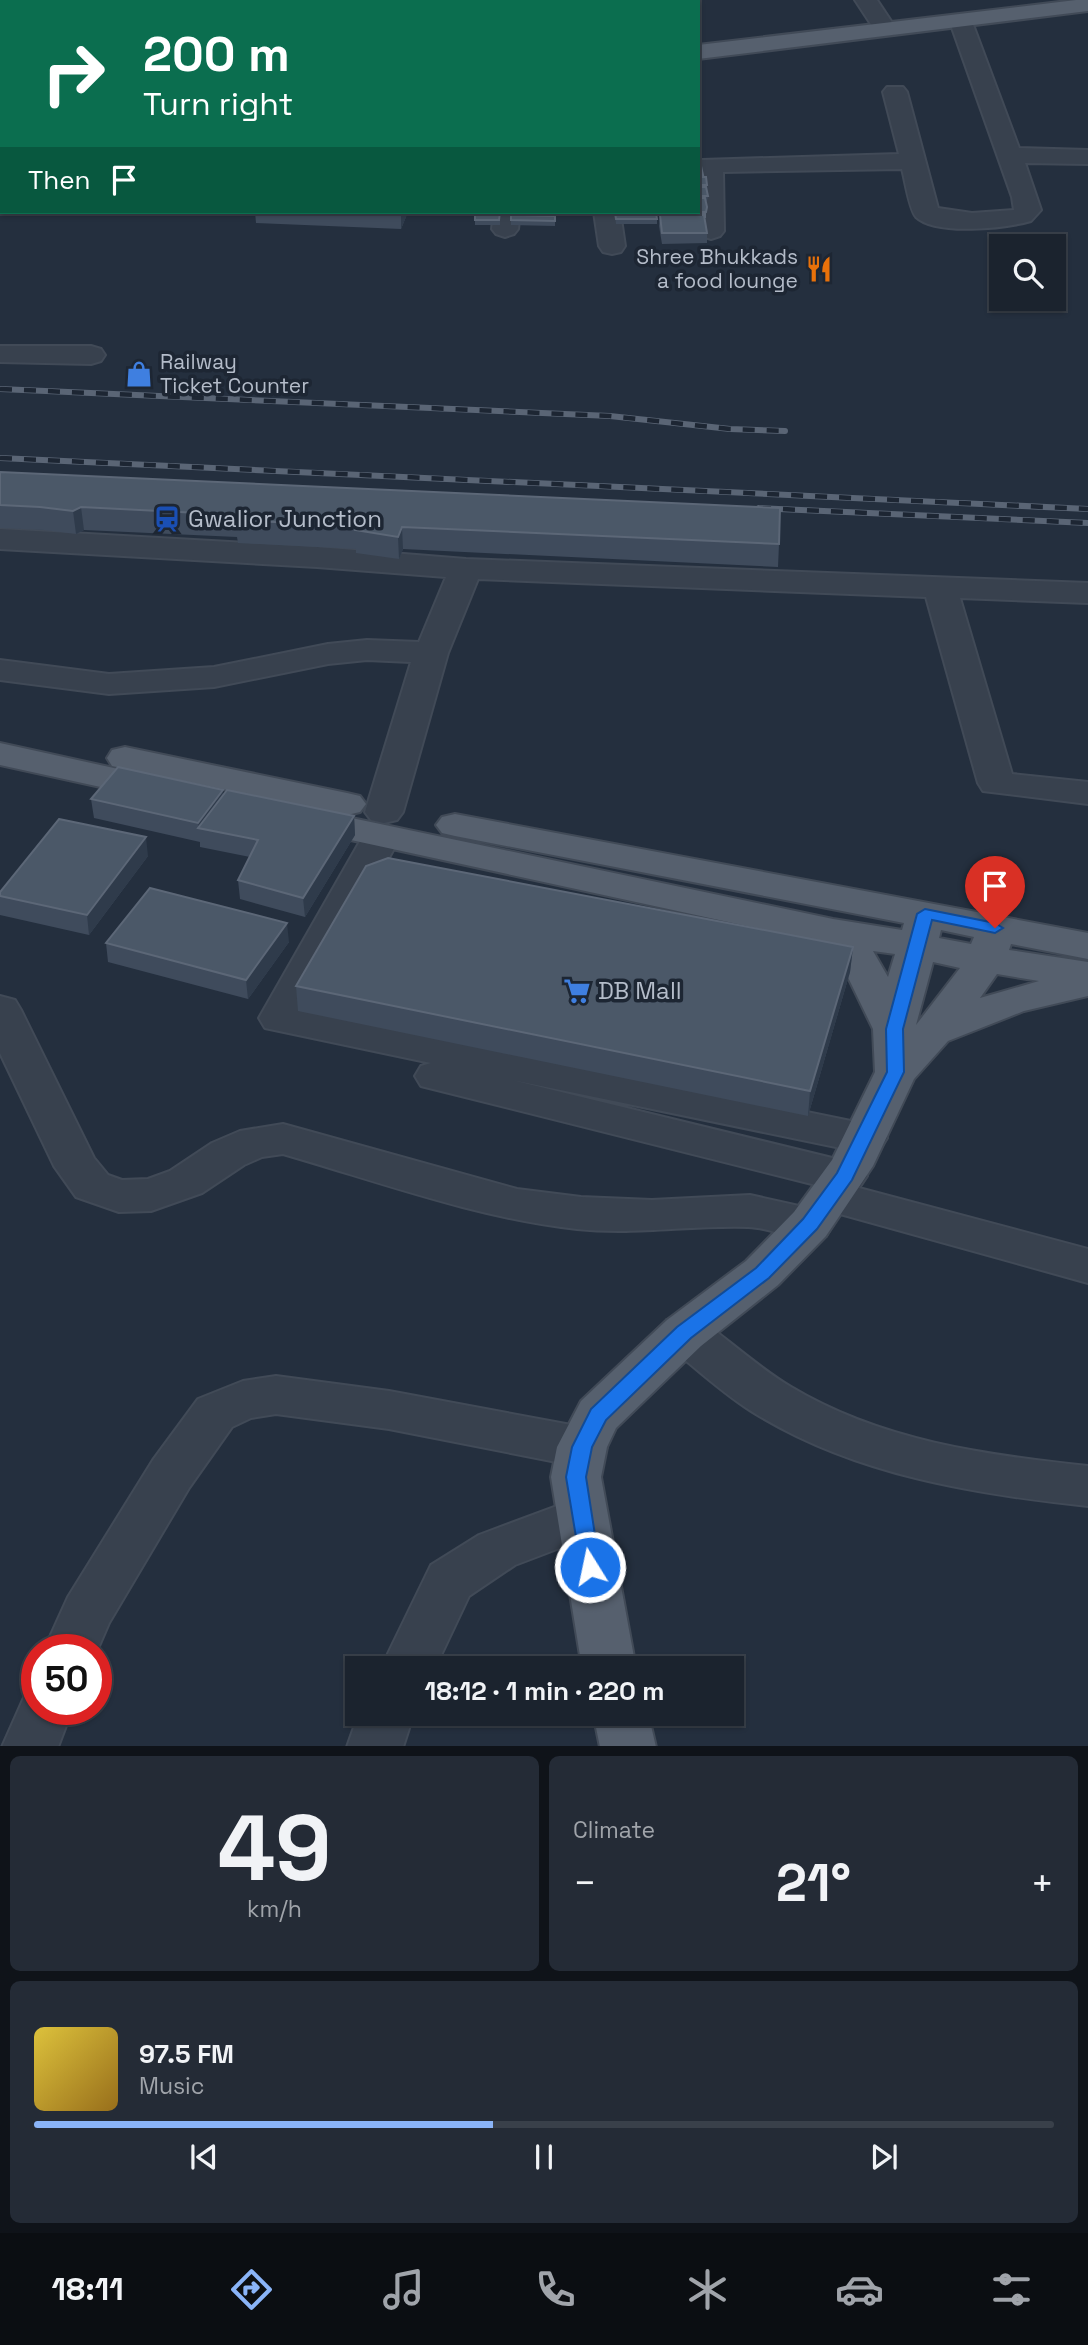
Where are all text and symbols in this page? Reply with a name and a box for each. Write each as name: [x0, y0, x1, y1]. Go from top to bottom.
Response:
text: 200 m: [143, 23, 290, 85]
icon: right: [28, 28, 119, 119]
text: Turn right: [143, 84, 293, 124]
icon: arrive: [105, 161, 143, 199]
text: Then: [28, 163, 91, 197]
map controls: [989, 234, 1066, 311]
button: search: [989, 234, 1066, 311]
place label: Shree Bhukkads a food lounge: [636, 243, 798, 294]
restaurant icon: Shree Bhukkads a food lounge: [804, 254, 834, 284]
place label: Railway Ticket Counter: [160, 348, 309, 399]
shop icon: Railway Ticket Counter: [124, 359, 154, 389]
place label: Gwalior Junction: [188, 503, 382, 534]
station icon: Gwalior Junction: [152, 504, 182, 534]
pin: [965, 856, 1025, 928]
icon: arrive: [976, 867, 1014, 905]
place label: DB Mall: [598, 975, 682, 1006]
supermarket icon: DB Mall: [562, 976, 592, 1006]
position arrow: [553, 1530, 627, 1604]
speed limit sign: 50: [21, 1634, 112, 1725]
text: 18:12 · 1 min · 220 m: [424, 1674, 665, 1708]
text: 49: [217, 1790, 332, 1907]
text: Climate: [573, 1815, 655, 1845]
text: 21°: [776, 1850, 851, 1916]
text: −: [573, 1859, 597, 1907]
text: +: [1030, 1859, 1054, 1907]
text: km/h: [247, 1894, 302, 1924]
text: 97.5 FM: [139, 2037, 234, 2071]
text: Music: [139, 2071, 204, 2101]
icon: previous: [185, 2138, 223, 2176]
icon: pause: [525, 2138, 563, 2176]
icon: next: [865, 2138, 903, 2176]
icon: directions: [227, 2265, 276, 2314]
icon: music: [379, 2265, 428, 2314]
icon: phone: [531, 2265, 580, 2314]
icon: climate: [683, 2265, 732, 2314]
icon: car: [835, 2265, 884, 2314]
icon: filters: [987, 2265, 1036, 2314]
text: 18:11: [52, 2269, 124, 2309]

